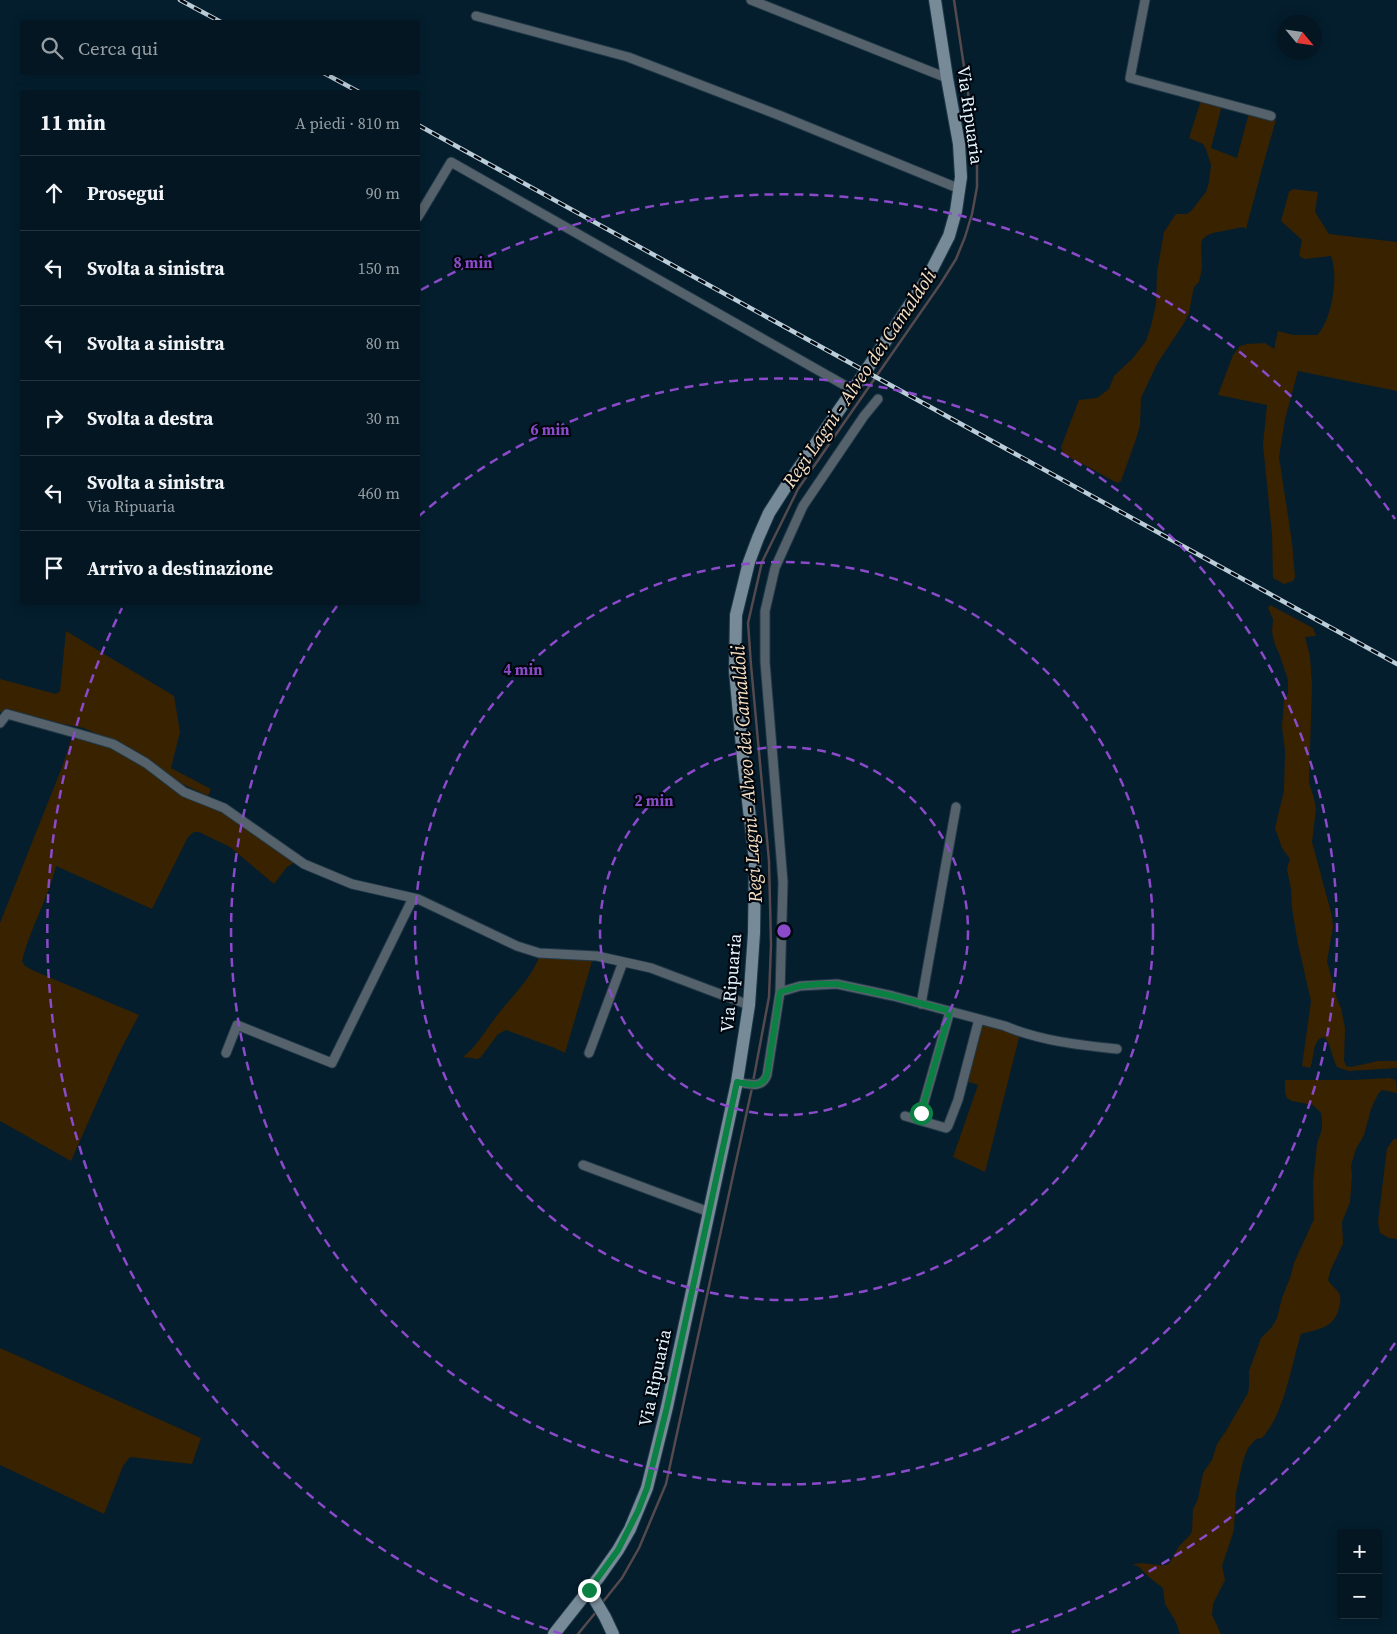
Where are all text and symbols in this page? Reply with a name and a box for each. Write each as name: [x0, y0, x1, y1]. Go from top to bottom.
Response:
north arrow: [1277, 15, 1322, 60]
search box: [20, 20, 420, 75]
icon: search: [38, 34, 66, 62]
text: Cerca qui: [78, 35, 158, 61]
street label: Via Ripuaria: [951, 64, 990, 167]
text: 11 min: [40, 108, 106, 137]
text: A piedi · 810 m: [295, 112, 400, 134]
icon: ahead: [40, 179, 68, 207]
text: Prosegui: [87, 180, 164, 206]
text: 90 m: [366, 182, 400, 204]
text: 8 min: [454, 252, 492, 273]
icon: left: [40, 254, 68, 282]
text: Svolta a sinistra: [87, 255, 225, 281]
text: 150 m: [358, 257, 400, 279]
water label: Regi Lagni - Alveo dei Camaldoli: [775, 264, 942, 493]
icon: left: [40, 329, 68, 357]
text: Svolta a sinistra: [87, 330, 225, 356]
text: 80 m: [366, 332, 400, 354]
icon: right: [40, 404, 68, 432]
text: Svolta a destra: [87, 405, 213, 431]
text: 30 m: [366, 407, 400, 429]
text: 6 min: [531, 419, 569, 440]
text: Svolta a sinistra: [87, 469, 225, 495]
icon: left: [40, 479, 68, 507]
text: 460 m: [358, 482, 400, 504]
text: Via Ripuaria: [87, 495, 175, 517]
icon: arrive: [40, 554, 68, 582]
text: Arrivo a destinazione: [87, 555, 273, 581]
water label: Regi Lagni - Alveo dei Camaldoli: [724, 644, 768, 905]
text: 4 min: [504, 659, 542, 680]
text: 2 min: [635, 790, 673, 811]
centre of rings: [775, 922, 793, 940]
street label: Via Ripuaria: [714, 932, 747, 1033]
route start: [910, 1102, 933, 1125]
street label: Via Ripuaria: [632, 1326, 677, 1429]
map controls: [1337, 1529, 1382, 1619]
button: +: [1337, 1529, 1382, 1574]
button: −: [1337, 1574, 1382, 1619]
route end: [578, 1579, 601, 1602]

